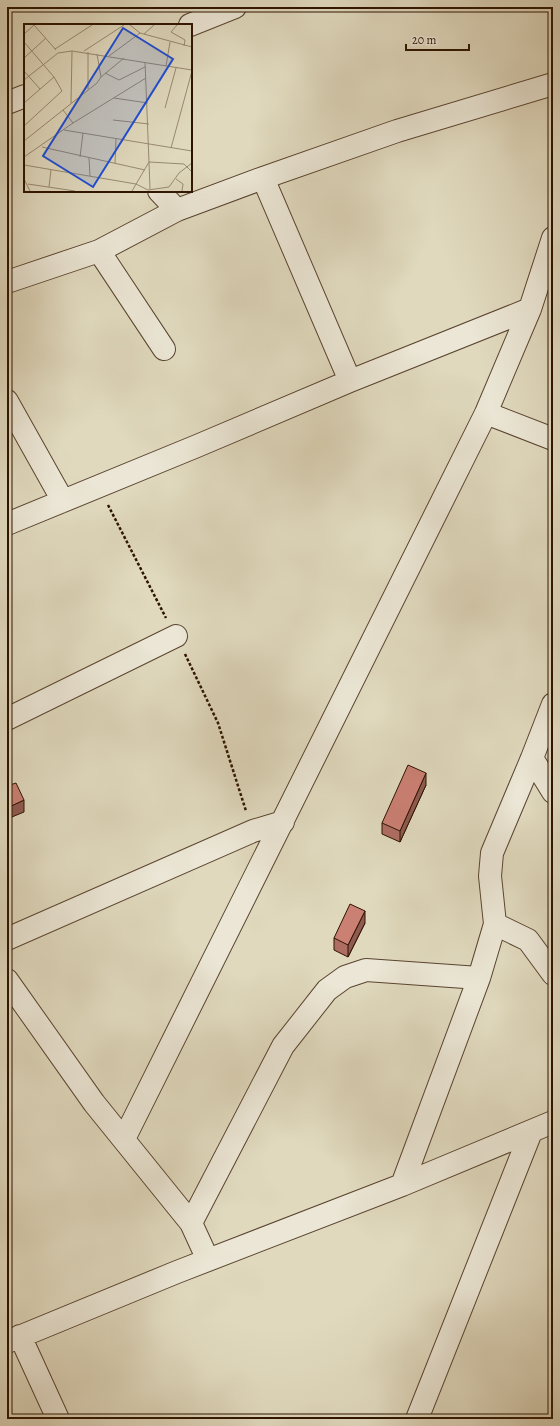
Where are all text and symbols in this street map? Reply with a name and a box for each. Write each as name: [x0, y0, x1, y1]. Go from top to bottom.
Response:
inset map: [24, 24, 192, 192]
scale bar: [406, 26, 469, 52]
text: 20 m: [412, 32, 436, 48]

